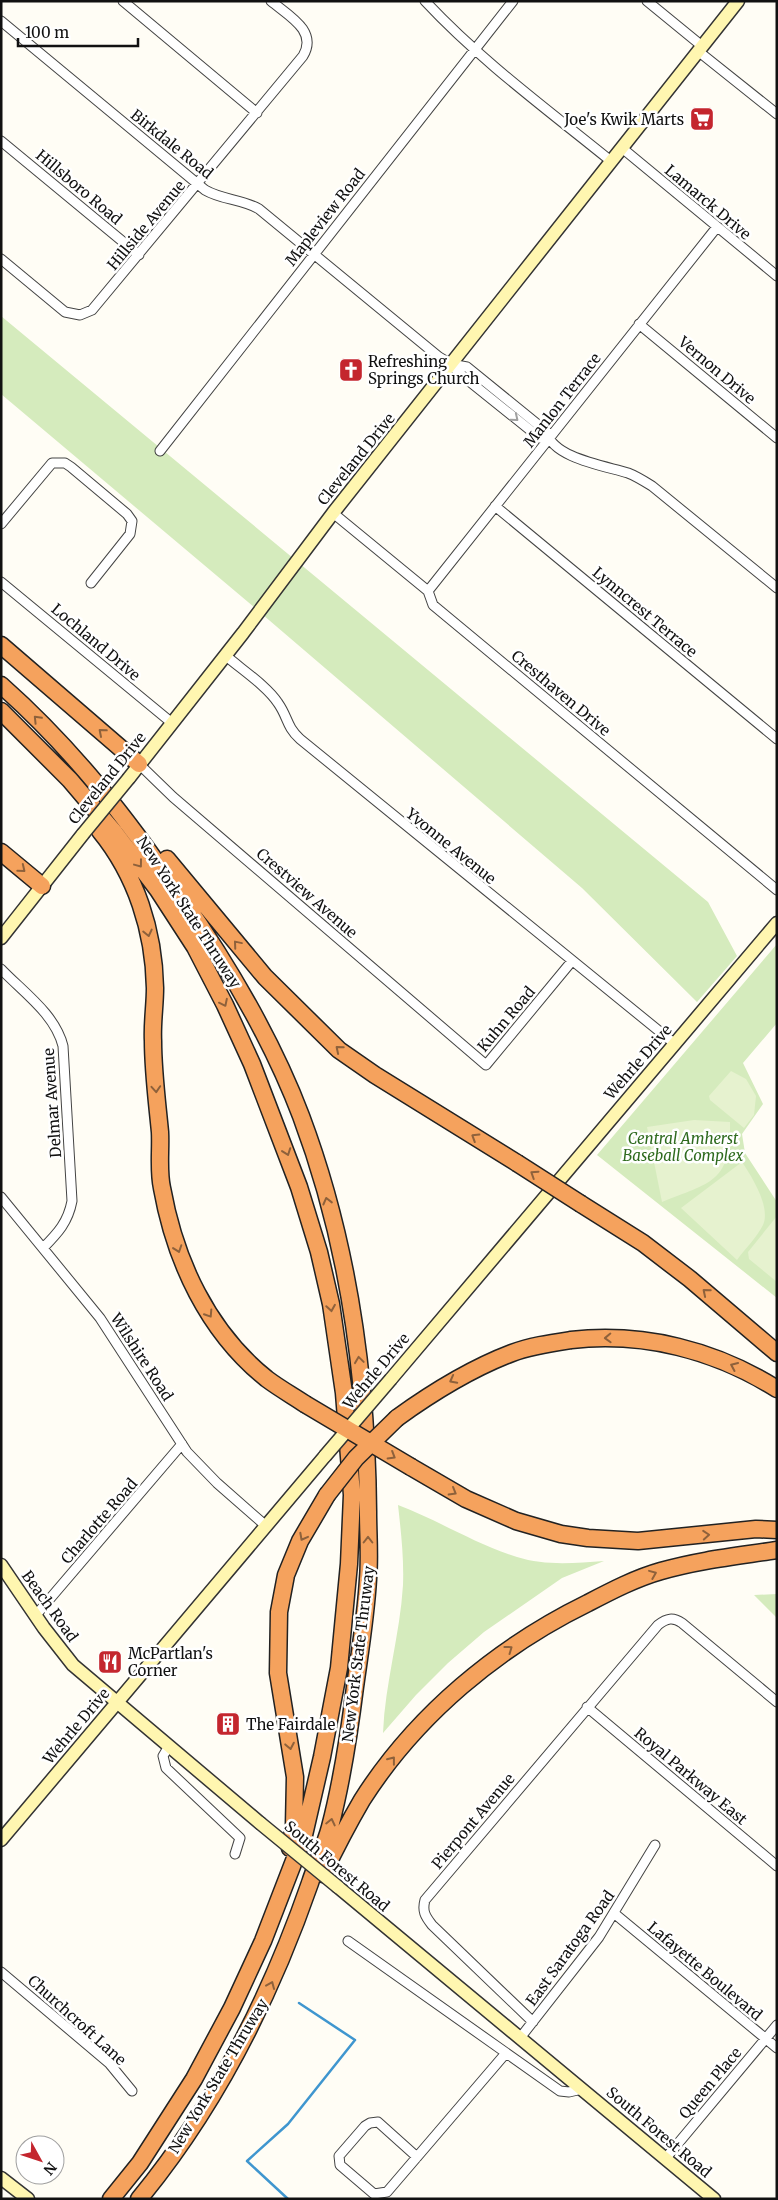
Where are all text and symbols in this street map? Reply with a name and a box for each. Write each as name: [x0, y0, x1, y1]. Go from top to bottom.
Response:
scale bar: [18, 15, 138, 47]
text: 100 m: [25, 23, 69, 42]
street label: Birkdale Road: [127, 105, 217, 183]
supermarket icon: Joe's Kwik Marts: [689, 106, 715, 132]
place label: Joe's Kwik Marts: [563, 110, 684, 129]
street label: Hillsboro Road: [32, 146, 126, 228]
street label: Lamarck Drive: [661, 161, 755, 244]
street label: Mapleview Road: [281, 165, 369, 269]
street label: Hillside Avenue: [103, 176, 189, 274]
street label: Vernon Drive: [674, 332, 760, 408]
street label: Manlon Terrace: [519, 349, 605, 451]
place label: Refreshing Springs Church: [368, 352, 480, 388]
church icon: Refreshing Springs Church: [338, 357, 364, 383]
street label: Cleveland Drive: [313, 409, 399, 509]
one-way arrow: [509, 413, 518, 421]
street label: Lynncrest Terrace: [589, 563, 701, 661]
street label: Lochland Drive: [48, 599, 144, 685]
street label: Cresthaven Drive: [508, 646, 615, 740]
one-way arrow: [34, 716, 43, 725]
street label: Cleveland Drive: [64, 728, 150, 828]
one-way arrow: [99, 729, 108, 738]
street label: Yvonne Avenue: [401, 803, 500, 888]
street label: New York State Thruway: [133, 832, 245, 992]
street label: Crestview Avenue: [253, 844, 361, 942]
one-way arrow: [133, 858, 142, 868]
one-way arrow: [16, 863, 25, 872]
one-way arrow: [142, 928, 153, 937]
one-way arrow: [235, 941, 243, 950]
street label: Kuhn Road: [473, 982, 539, 1056]
one-way arrow: [218, 997, 228, 1006]
street label: Wehrle Drive: [600, 1020, 676, 1104]
one-way arrow: [335, 1045, 344, 1054]
street label: Delmar Avenue: [39, 1047, 65, 1158]
one-way arrow: [151, 1085, 162, 1093]
park label: Central Amherst Baseball Complex: [623, 1129, 744, 1165]
one-way arrow: [472, 1134, 481, 1143]
one-way arrow: [281, 1148, 291, 1156]
one-way arrow: [530, 1171, 540, 1180]
one-way arrow: [322, 1197, 333, 1206]
one-way arrow: [172, 1244, 182, 1253]
one-way arrow: [703, 1290, 712, 1298]
one-way arrow: [326, 1304, 336, 1313]
street label: Wilshire Road: [106, 1309, 177, 1404]
one-way arrow: [203, 1309, 213, 1318]
street label: Wehrle Drive: [338, 1329, 413, 1414]
one-way arrow: [603, 1333, 611, 1343]
one-way arrow: [354, 1356, 364, 1365]
one-way arrow: [730, 1361, 739, 1372]
one-way arrow: [449, 1374, 458, 1384]
one-way arrow: [387, 1449, 396, 1459]
street label: Charlotte Road: [57, 1474, 141, 1568]
one-way arrow: [448, 1485, 457, 1495]
one-way arrow: [702, 1530, 710, 1541]
one-way arrow: [299, 1532, 309, 1541]
one-way arrow: [363, 1536, 373, 1544]
street label: New York State Thruway: [338, 1565, 378, 1743]
street label: Beach Road: [18, 1567, 82, 1645]
one-way arrow: [648, 1570, 657, 1581]
place label: McPartlan's Corner: [128, 1644, 213, 1680]
one-way arrow: [503, 1646, 513, 1655]
restaurant icon: McPartlan's Corner: [97, 1649, 123, 1675]
street label: Wehrle Drive: [38, 1684, 113, 1769]
building icon: The Fairdale: [215, 1711, 241, 1737]
place label: The Fairdale: [246, 1715, 335, 1734]
street label: Royal Parkway East: [631, 1723, 751, 1829]
one-way arrow: [284, 1741, 295, 1750]
one-way arrow: [386, 1757, 394, 1766]
street label: Pierpont Avenue: [427, 1769, 519, 1873]
street label: South Forest Road: [281, 1817, 393, 1915]
one-way arrow: [325, 1817, 336, 1826]
street label: East Saratoga Road: [522, 1887, 618, 2009]
street label: Lafayette Boulevard: [644, 1918, 766, 2024]
street label: Churchcroft Lane: [24, 1971, 130, 2069]
one-way arrow: [264, 1981, 275, 1990]
street label: New York State Thruway: [164, 1995, 272, 2157]
street label: Queen Place: [675, 2043, 745, 2123]
street label: South Forest Road: [603, 2083, 715, 2181]
north arrow: [15, 2135, 65, 2185]
text: N: [40, 2158, 60, 2178]

